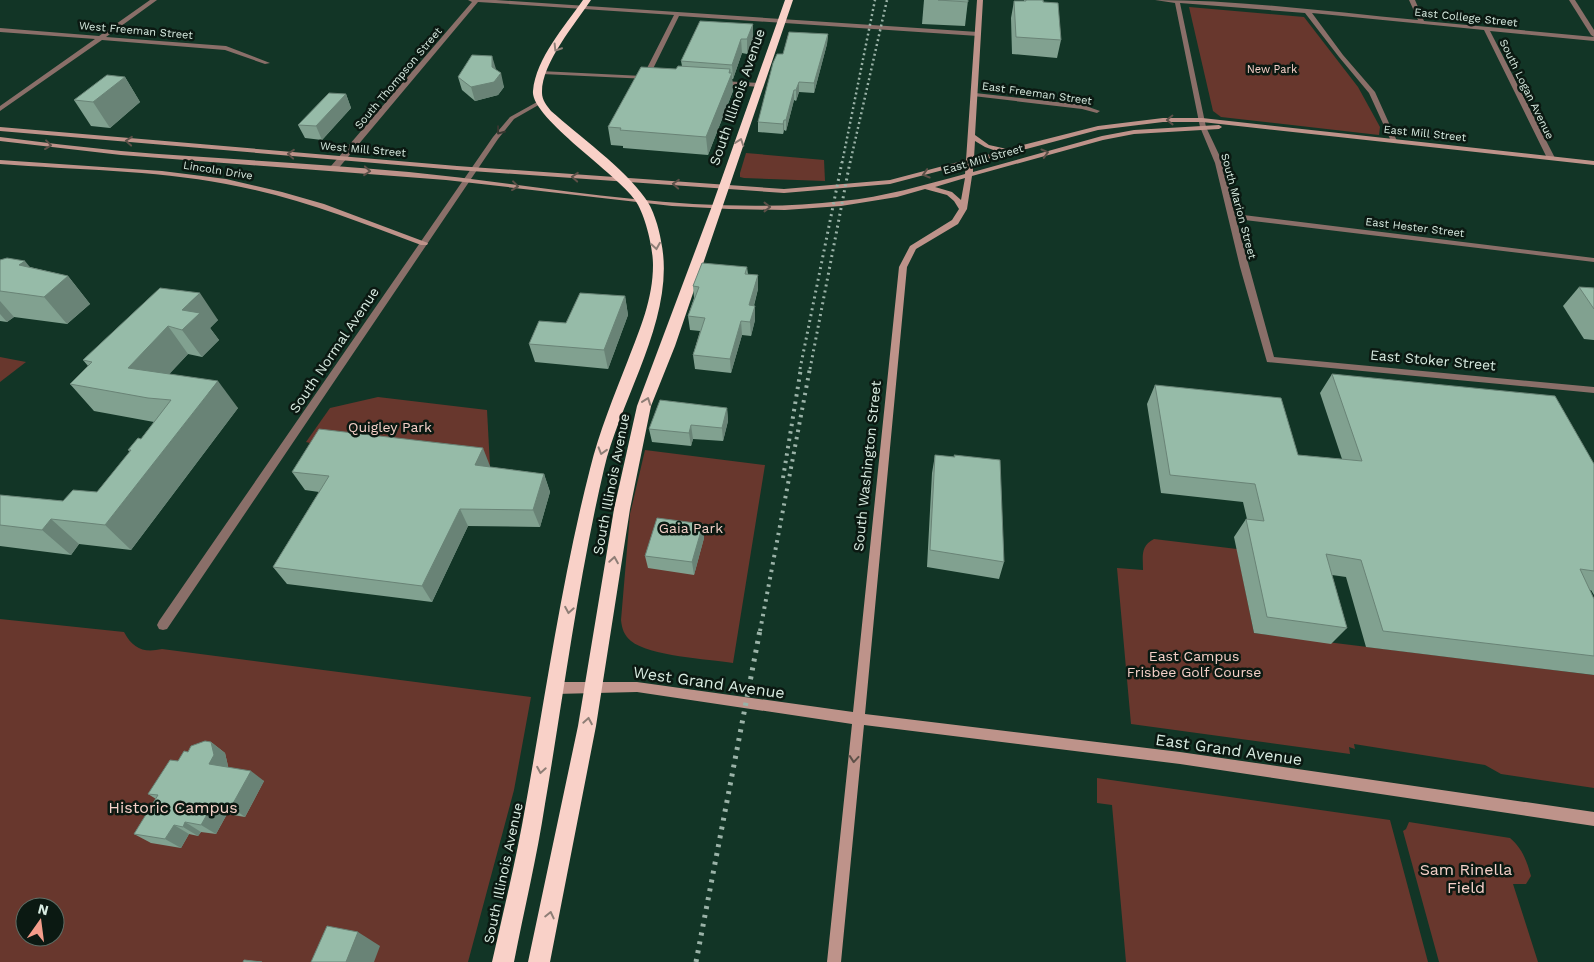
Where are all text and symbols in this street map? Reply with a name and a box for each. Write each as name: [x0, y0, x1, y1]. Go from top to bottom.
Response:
street label: East College Street: [1414, 6, 1519, 29]
street label: West Freeman Street: [78, 19, 194, 42]
street label: South Thompson Street: [352, 25, 445, 132]
street label: South Illinois Avenue: [706, 27, 768, 167]
street label: South Logan Avenue: [1497, 37, 1556, 141]
one-way arrow: [553, 42, 563, 51]
park label: New Park: [1247, 63, 1297, 76]
street label: East Freeman Street: [981, 79, 1093, 108]
one-way arrow: [1165, 115, 1173, 125]
street label: East Mill Street: [1383, 123, 1467, 144]
one-way arrow: [498, 125, 506, 134]
one-way arrow: [124, 136, 132, 147]
one-way arrow: [735, 138, 745, 146]
one-way arrow: [45, 139, 53, 150]
street label: West Mill Street: [319, 139, 407, 160]
street label: East Mill Street: [941, 142, 1025, 177]
one-way arrow: [286, 149, 294, 160]
one-way arrow: [1041, 149, 1049, 159]
street label: South Marion Street: [1218, 152, 1259, 261]
street label: Lincoln Drive: [182, 159, 254, 182]
one-way arrow: [364, 165, 372, 176]
one-way arrow: [923, 168, 931, 178]
one-way arrow: [570, 171, 578, 182]
one-way arrow: [672, 179, 680, 190]
one-way arrow: [511, 180, 519, 191]
one-way arrow: [764, 202, 771, 212]
street label: East Hester Street: [1365, 215, 1466, 240]
one-way arrow: [650, 243, 661, 251]
street label: South Normal Avenue: [286, 284, 382, 416]
street label: East Stoker Street: [1369, 347, 1497, 373]
street label: South Washington Street: [850, 380, 884, 552]
one-way arrow: [641, 398, 651, 406]
street label: South Illinois Avenue: [589, 412, 633, 556]
park label: Quigley Park: [348, 419, 432, 435]
one-way arrow: [598, 447, 608, 455]
park label: Gaia Park: [659, 520, 723, 536]
one-way arrow: [608, 556, 618, 565]
one-way arrow: [564, 606, 574, 615]
park label: East Campus Frisbee Golf Course: [1127, 648, 1261, 680]
street label: West Grand Avenue: [632, 662, 786, 703]
one-way arrow: [583, 716, 593, 725]
street label: East Grand Avenue: [1154, 730, 1304, 769]
one-way arrow: [849, 755, 860, 763]
one-way arrow: [537, 766, 547, 775]
park label: Historic Campus: [108, 798, 238, 817]
street label: South Illinois Avenue: [480, 801, 526, 945]
park label: Sam Rinella Field: [1420, 860, 1512, 897]
north arrow: [15, 897, 65, 947]
text: N: [36, 900, 50, 918]
one-way arrow: [544, 910, 555, 919]

